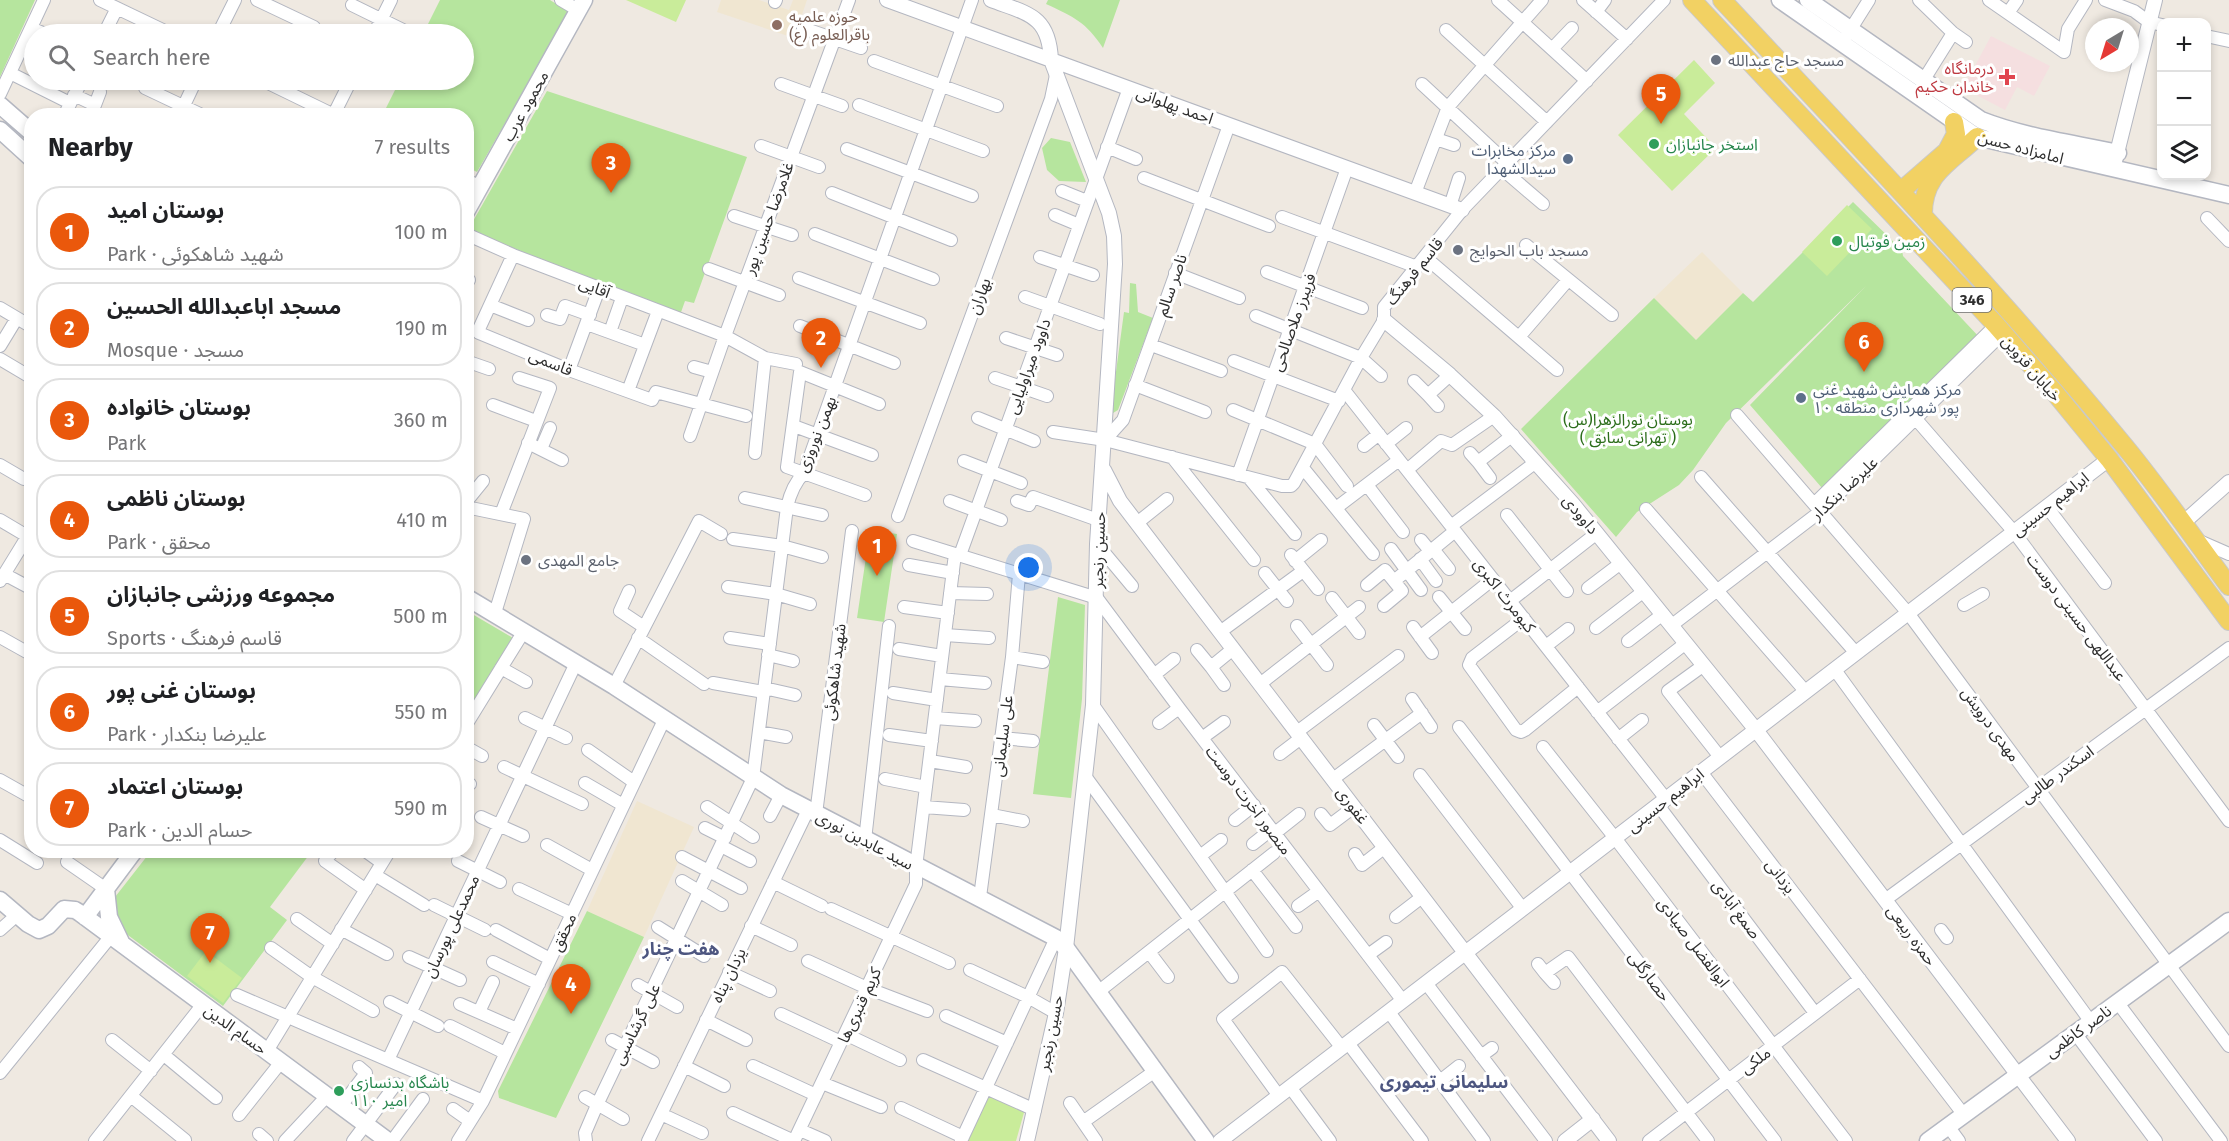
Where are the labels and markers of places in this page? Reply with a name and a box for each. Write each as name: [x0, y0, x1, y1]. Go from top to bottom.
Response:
place label: حوزه علمیه باقرالعلوم (ع): [789, 7, 870, 47]
marker: حوزه علمیه باقرالعلوم (ع): [770, 18, 784, 32]
place label: مسجد حاج عبدالله: [1728, 51, 1844, 73]
marker: مسجد حاج عبدالله: [1709, 53, 1723, 67]
place label: درمانگاه خاندان حکیم: [1916, 59, 1994, 99]
marker: درمانگاه خاندان حکیم: [1998, 68, 2016, 86]
pin: 5: [1642, 74, 1680, 124]
place label: استخر جانبازان: [1666, 135, 1758, 154]
marker: استخر جانبازان: [1647, 137, 1661, 151]
place label: مرکز مخابرات سیدالشهدا: [1472, 141, 1556, 178]
pin: 3: [592, 144, 630, 193]
marker: مرکز مخابرات سیدالشهدا: [1561, 152, 1575, 166]
place label: زمین فوتبال: [1849, 232, 1925, 252]
marker: زمین فوتبال: [1830, 234, 1844, 248]
place label: مسجد باب الحوایج: [1470, 241, 1589, 263]
marker: مسجد باب الحوایج: [1451, 243, 1465, 257]
pin: 2: [802, 318, 840, 368]
pin: 6: [1844, 322, 1884, 372]
place label: مرکز همایش شهید غنی پور شهرداری منطقه ۱۰: [1813, 380, 1961, 418]
marker: مرکز همایش شهید غنی پور شهرداری منطقه ۱۰: [1794, 391, 1808, 405]
pin: 1: [858, 526, 896, 576]
place label: جامع المهدی: [538, 551, 619, 573]
marker: جامع المهدی: [519, 553, 533, 567]
pin: 7: [190, 914, 230, 963]
pin: 4: [552, 964, 590, 1014]
place label: باشگاه بدنسازی امیر ۱۱۰: [351, 1073, 449, 1110]
marker: باشگاه بدنسازی امیر ۱۱۰: [332, 1084, 346, 1098]

